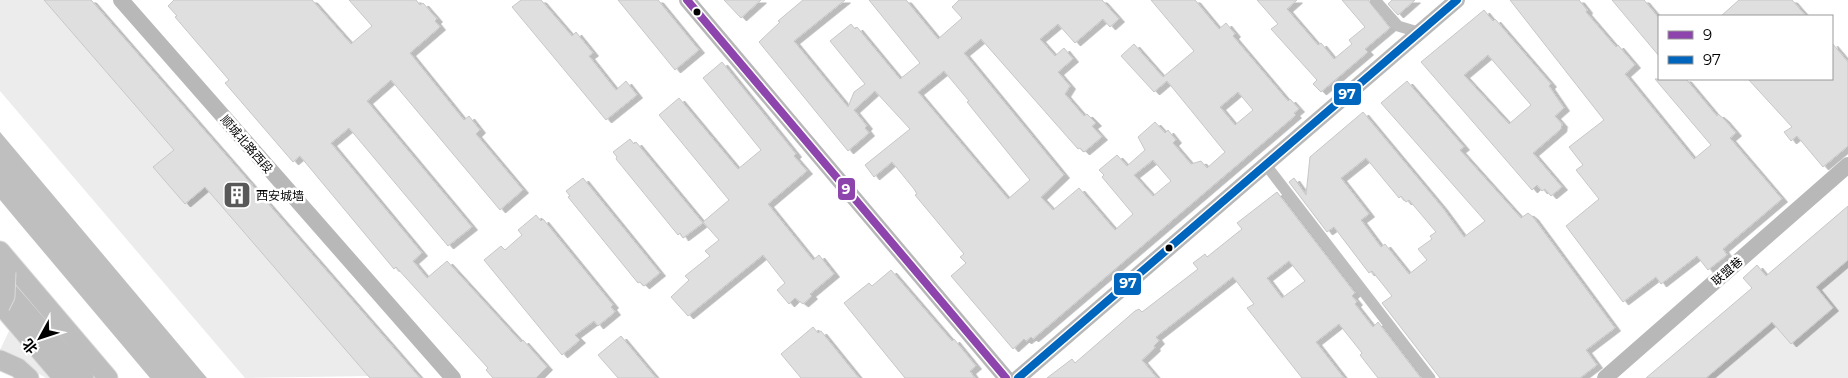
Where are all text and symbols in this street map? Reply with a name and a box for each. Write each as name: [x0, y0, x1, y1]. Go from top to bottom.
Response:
unlabelled marker: [692, 7, 702, 17]
legend: [1658, 15, 1833, 80]
text: 9: [1703, 25, 1712, 44]
text: 97: [1703, 50, 1721, 69]
line badge: 97: [1333, 82, 1362, 106]
text: 97: [1338, 85, 1356, 103]
street label: 顺城北路西段: [218, 112, 276, 176]
line badge: 9: [837, 177, 856, 201]
building icon: 西安城墙: [222, 180, 252, 210]
text: 9: [842, 180, 851, 198]
place label: 西安城墙: [256, 188, 304, 203]
unlabelled marker: [1164, 243, 1174, 253]
street label: 联盟巷: [1708, 254, 1746, 288]
line badge: 97: [1113, 272, 1142, 296]
text: 97: [1119, 274, 1137, 292]
north arrow: [15, 313, 65, 363]
text: 北: [19, 335, 41, 358]

